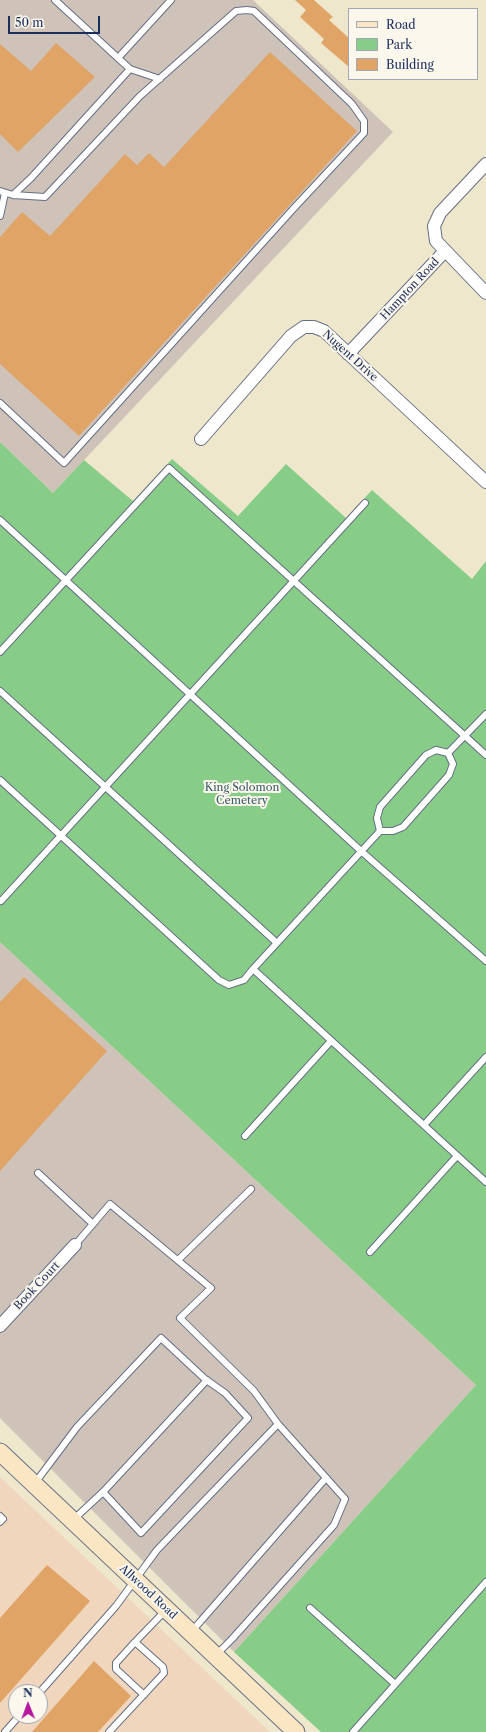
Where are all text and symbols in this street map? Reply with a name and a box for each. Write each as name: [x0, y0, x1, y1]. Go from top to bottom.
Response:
scale bar: [10, 8, 102, 34]
legend: [348, 8, 478, 80]
text: 50 m: [15, 15, 44, 30]
text: Road: [386, 17, 416, 32]
text: Park: [386, 37, 412, 52]
text: Building: [386, 57, 434, 72]
street label: Hampton Road: [378, 255, 442, 323]
street label: Nugent Drive: [320, 328, 380, 384]
park label: King Solomon Cemetery: [205, 781, 279, 807]
street label: Book Court: [11, 1259, 63, 1313]
street label: Allwood Road: [117, 1562, 179, 1622]
north arrow: [8, 1684, 48, 1724]
text: N: [23, 1686, 33, 1700]

